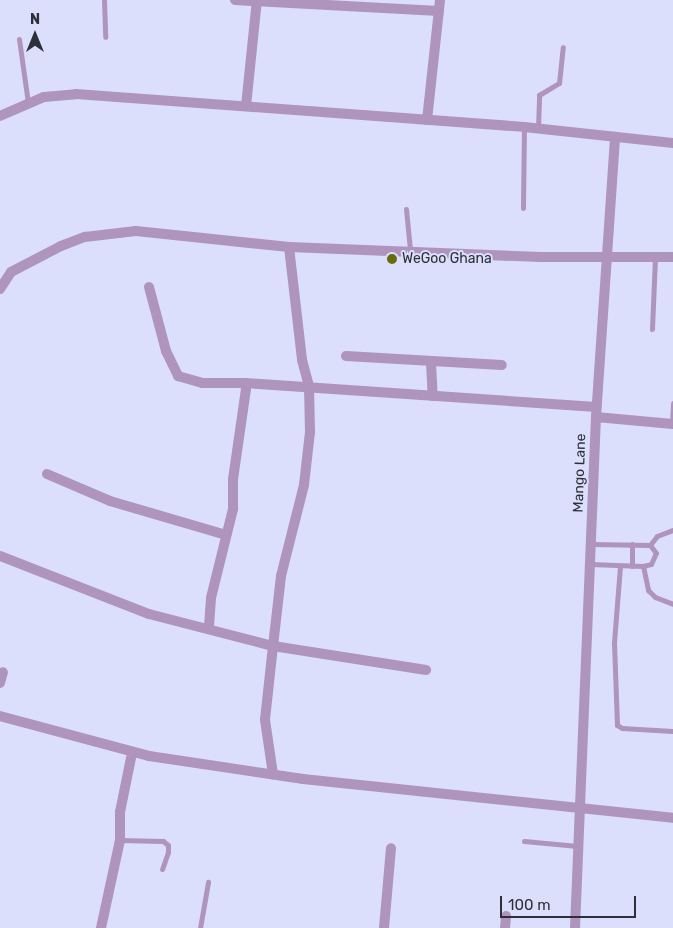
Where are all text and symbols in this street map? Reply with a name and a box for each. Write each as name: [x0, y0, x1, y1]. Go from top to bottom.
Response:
north arrow: [10, 10, 60, 60]
text: N: [30, 11, 40, 28]
place label: WeGoo Ghana: [402, 251, 492, 267]
marker: WeGoo Ghana: [386, 253, 398, 265]
street label: Mango Lane: [570, 433, 590, 513]
scale bar: [503, 886, 639, 918]
text: 100 m: [508, 896, 550, 914]

